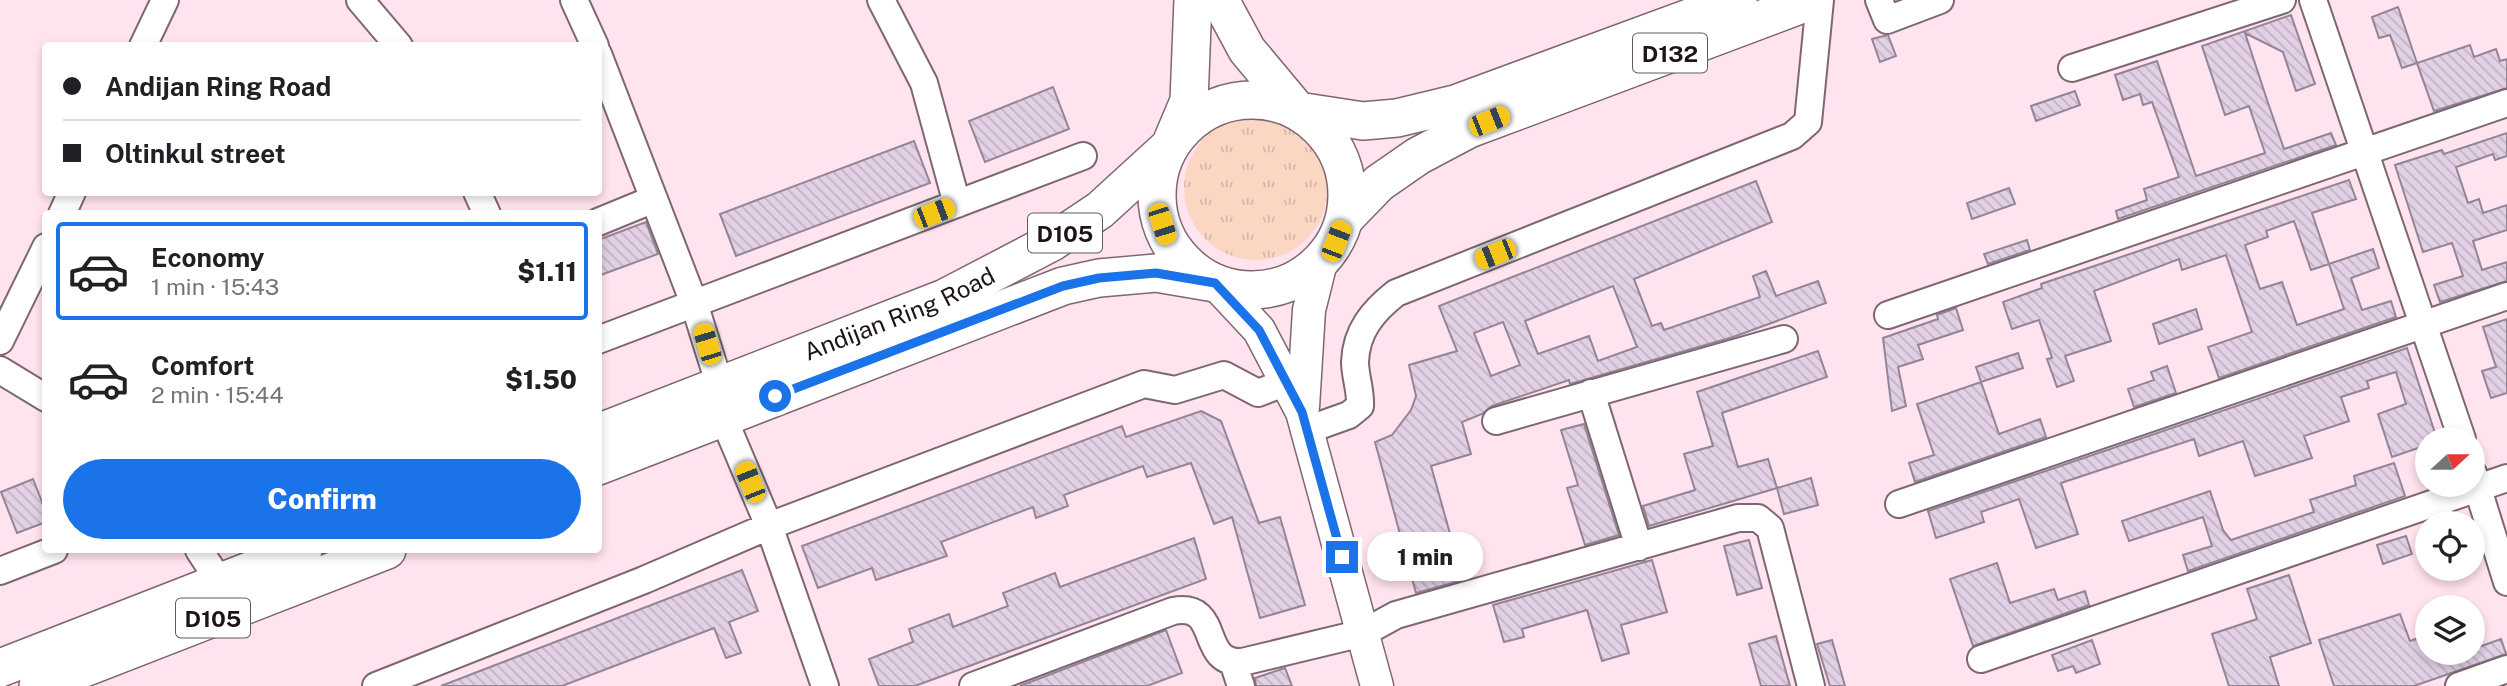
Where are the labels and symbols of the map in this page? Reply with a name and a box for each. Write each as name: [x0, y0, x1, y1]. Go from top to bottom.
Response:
road number: D132: [1633, 34, 1707, 72]
car: [1466, 103, 1513, 139]
car: [911, 196, 958, 230]
car: [1146, 201, 1179, 247]
road number: D105: [1028, 214, 1102, 252]
car: [1319, 218, 1354, 264]
car: [1472, 236, 1519, 272]
street label: Andijan Ring Road: [800, 261, 999, 366]
car: [691, 321, 724, 367]
route start: [759, 380, 791, 412]
north arrow: [2415, 427, 2485, 497]
car: [733, 459, 768, 505]
callout: 1 min: [1366, 532, 1482, 582]
route end: [1326, 541, 1358, 573]
road number: D105: [176, 598, 250, 638]

